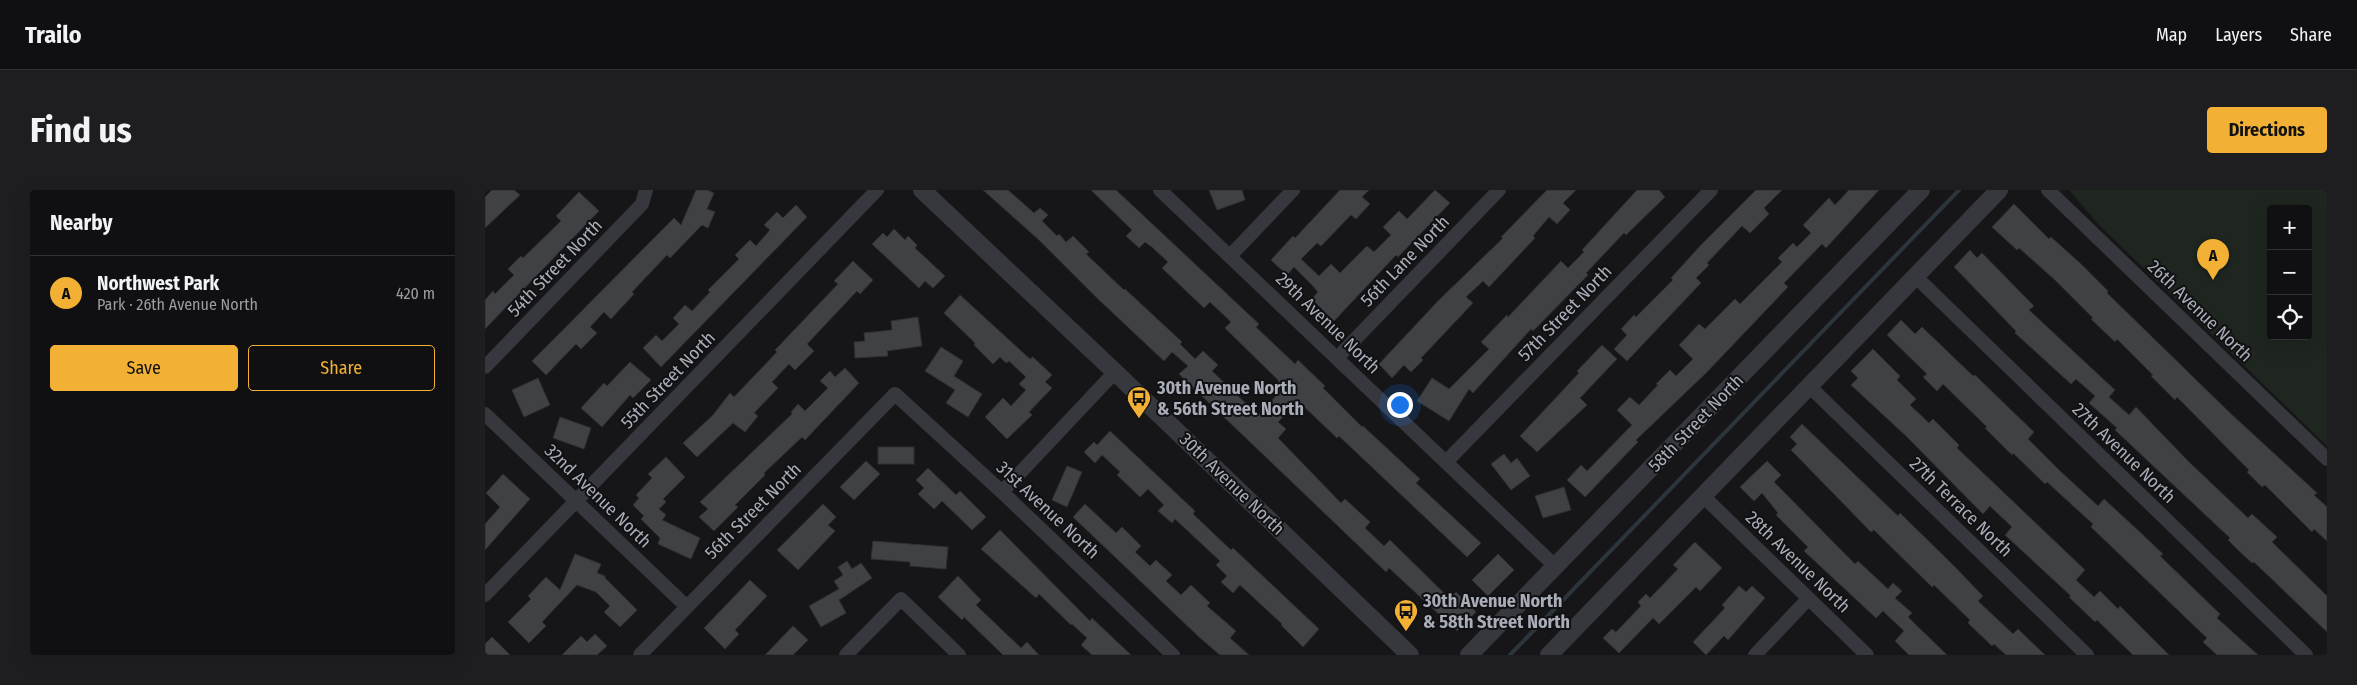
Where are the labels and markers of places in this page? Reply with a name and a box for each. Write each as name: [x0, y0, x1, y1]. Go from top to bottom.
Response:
pin: A: [2197, 239, 2229, 280]
place label: 30th Avenue North & 56th Street North: [1156, 377, 1304, 420]
bus stop icon: 30th Avenue North & 56th Street North: [1126, 385, 1152, 419]
place label: 30th Avenue North & 58th Street North: [1422, 590, 1570, 633]
bus stop icon: 30th Avenue North & 58th Street North: [1393, 598, 1419, 632]

